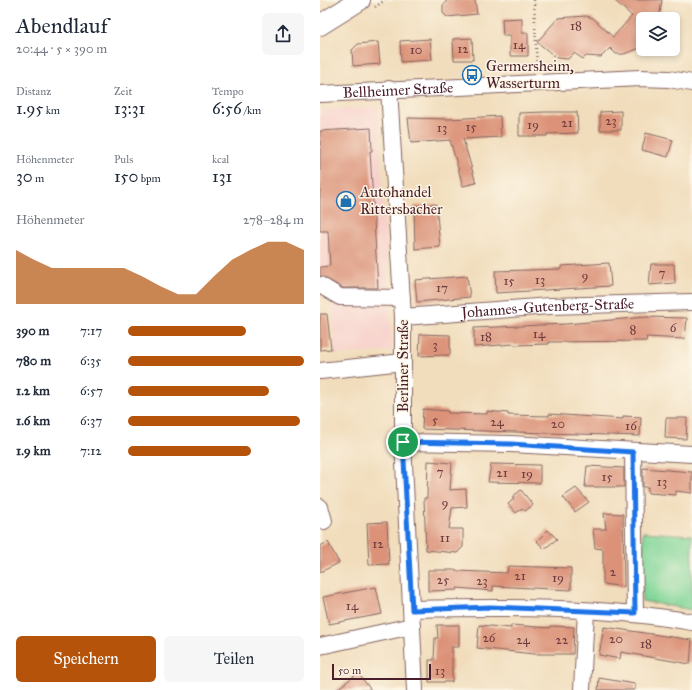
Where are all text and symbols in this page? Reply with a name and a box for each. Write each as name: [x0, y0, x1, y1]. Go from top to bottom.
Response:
text: Abendlauf: [16, 12, 108, 39]
map controls: [636, 12, 680, 56]
button: layers: [636, 12, 680, 56]
button: share: [262, 13, 304, 55]
house number: 18: [570, 18, 582, 34]
house number: 14: [513, 37, 526, 53]
text: 20:44 · 5 × 390 m: [16, 41, 107, 57]
house number: 12: [457, 41, 469, 57]
house number: 10: [410, 42, 422, 58]
place label: Germersheim, Wasserturm: [486, 57, 574, 92]
bus stop icon: Germersheim, Wasserturm: [461, 64, 483, 86]
street label: Bellheimer Straße: [342, 78, 454, 102]
text: Distanz: [16, 85, 51, 98]
text: Zeit: [114, 85, 132, 98]
text: Tempo: [212, 85, 244, 98]
text: 1.95: [16, 98, 43, 119]
text: 13:31: [114, 98, 145, 119]
text: 6:56: [212, 98, 242, 119]
text: km: [43, 104, 60, 117]
text: /km: [242, 104, 261, 117]
house number: 23: [605, 113, 617, 129]
house number: 21: [561, 115, 573, 131]
house number: 19: [527, 117, 539, 133]
house number: 15: [465, 119, 477, 135]
house number: 13: [437, 120, 447, 136]
text: Höhenmeter: [16, 153, 74, 166]
text: Puls: [114, 153, 133, 166]
text: kcal: [212, 153, 229, 166]
text: 30: [16, 166, 33, 187]
text: 150: [114, 166, 138, 187]
text: 131: [212, 166, 232, 187]
text: m: [33, 172, 44, 185]
text: bpm: [138, 172, 161, 185]
place label: Autohandel Rittersbacher: [359, 183, 443, 218]
shop icon: Autohandel Rittersbacher: [335, 190, 357, 212]
text: Höhenmeter: [16, 212, 85, 228]
text: 278–284 m: [243, 212, 304, 228]
house number: 7: [659, 265, 666, 281]
house number: 9: [582, 268, 589, 284]
house number: 13: [535, 272, 545, 288]
house number: 15: [503, 273, 515, 289]
house number: 17: [436, 280, 448, 296]
street label: Johannes-Gutenberg-Straße: [459, 295, 634, 323]
street label: Berliner Straße: [394, 319, 412, 413]
house number: 6: [670, 320, 677, 336]
house number: 8: [630, 322, 637, 338]
text: 390 m: [16, 323, 49, 339]
text: 7:17: [80, 323, 102, 339]
house number: 14: [533, 326, 546, 342]
house number: 18: [480, 329, 492, 345]
house number: 3: [432, 337, 438, 353]
text: 780 m: [16, 353, 51, 369]
text: 6:35: [80, 353, 101, 369]
text: 1.2 km: [16, 383, 50, 399]
text: 6:57: [80, 383, 103, 399]
house number: 5: [432, 412, 438, 428]
text: 1.6 km: [16, 413, 50, 429]
text: 6:37: [80, 413, 102, 429]
house number: 24: [490, 414, 505, 430]
house number: 20: [551, 416, 565, 432]
house number: 16: [625, 418, 637, 434]
pin: [386, 425, 420, 459]
icon: arrive: [392, 431, 414, 453]
text: 1.9 km: [16, 443, 51, 459]
text: 7:12: [80, 443, 102, 459]
house number: 7: [437, 464, 444, 480]
house number: 21: [496, 465, 508, 481]
house number: 19: [521, 466, 533, 482]
house number: 15: [601, 469, 613, 485]
house number: 13: [657, 474, 667, 490]
house number: 9: [442, 495, 449, 511]
house number: 11: [440, 530, 450, 546]
house number: 12: [372, 536, 384, 552]
house number: 2: [610, 564, 617, 580]
house number: 21: [514, 568, 526, 584]
house number: 19: [552, 570, 564, 586]
house number: 25: [437, 572, 449, 588]
house number: 23: [476, 573, 488, 589]
house number: 14: [346, 598, 359, 614]
house number: 26: [482, 630, 496, 646]
house number: 20: [609, 631, 623, 647]
house number: 24: [516, 632, 531, 648]
house number: 22: [556, 632, 569, 648]
button: Speichern: [16, 636, 156, 682]
button: Teilen: [164, 636, 304, 682]
house number: 18: [640, 636, 652, 652]
scale bar: [332, 662, 431, 681]
house number: 13: [435, 663, 445, 679]
text: 50 m: [338, 664, 361, 677]

